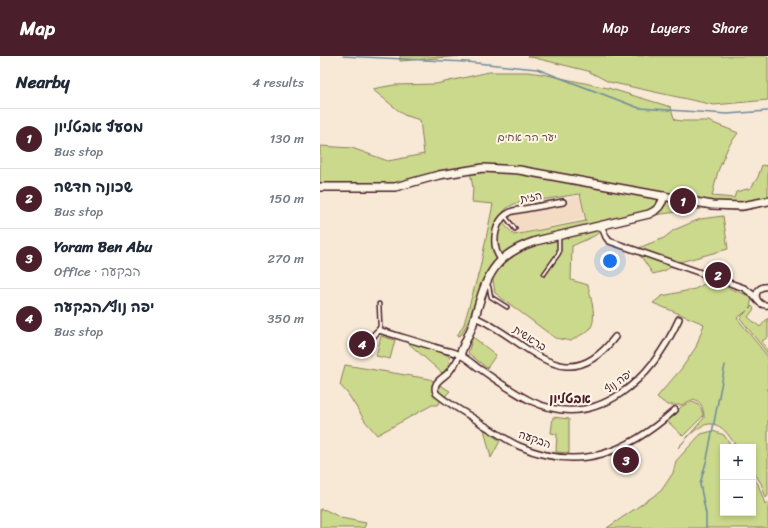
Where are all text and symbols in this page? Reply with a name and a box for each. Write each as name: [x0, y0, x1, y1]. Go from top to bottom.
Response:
text: Map: [20, 12, 55, 45]
text: Map: [603, 16, 628, 41]
text: Layers: [650, 16, 690, 41]
text: Share: [712, 16, 748, 41]
text: Nearby: [16, 67, 70, 97]
text: 4 results: [252, 71, 304, 94]
text: מסעף אבטליון: [54, 114, 143, 140]
text: 1: [26, 127, 32, 150]
text: 130 m: [270, 127, 304, 150]
park label: יער הר אחים: [497, 128, 557, 147]
text: Bus stop: [54, 140, 103, 163]
text: שכונה חדשה: [54, 174, 133, 200]
street label: הזית: [517, 186, 544, 209]
pin: 1: [670, 186, 696, 216]
text: 2: [25, 187, 33, 210]
text: 150 m: [269, 187, 304, 210]
text: Bus stop: [54, 200, 103, 223]
text: Yoram Ben Abu: [54, 234, 152, 260]
text: 3: [25, 247, 33, 270]
text: 270 m: [267, 247, 304, 270]
your location: [600, 251, 620, 271]
text: Office · הבקעה: [54, 260, 141, 283]
pin: 2: [705, 260, 731, 290]
text: יפה נוף/הבקעה: [54, 294, 154, 320]
text: 4: [25, 307, 33, 330]
text: 350 m: [267, 307, 304, 330]
text: Bus stop: [54, 320, 103, 343]
street label: בראשית: [508, 320, 550, 356]
pin: 4: [349, 329, 375, 359]
street label: יפה נוף: [600, 364, 636, 398]
district label: אבטליון: [549, 387, 591, 410]
street label: הבקעה: [516, 425, 554, 454]
map controls: [720, 444, 756, 516]
button: +: [720, 444, 756, 480]
pin: 3: [613, 445, 639, 475]
button: −: [720, 480, 756, 516]

